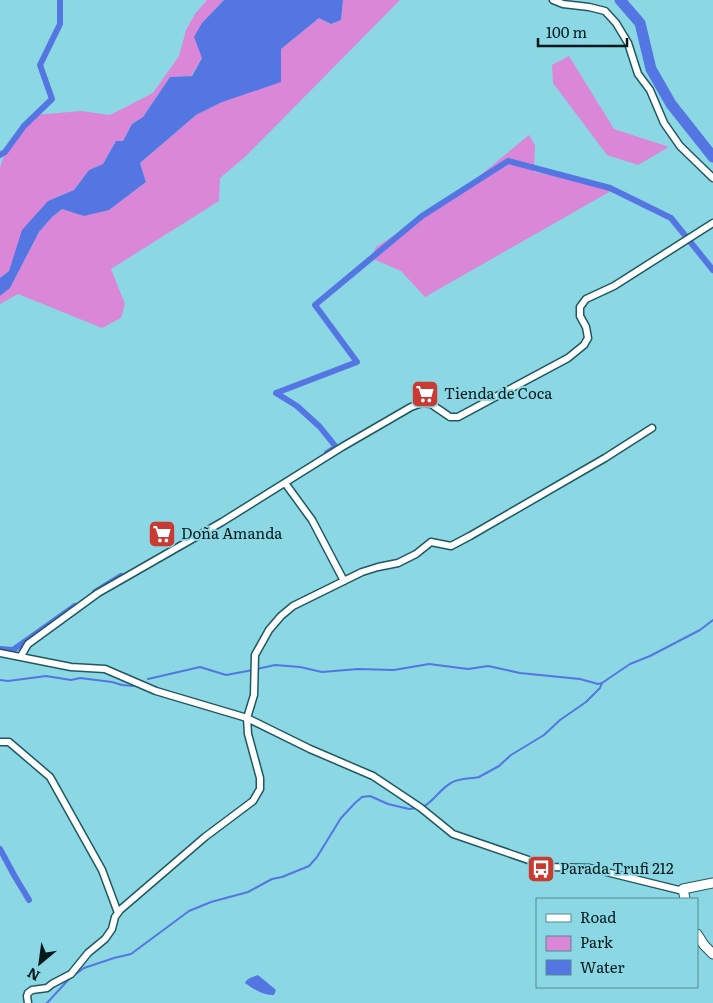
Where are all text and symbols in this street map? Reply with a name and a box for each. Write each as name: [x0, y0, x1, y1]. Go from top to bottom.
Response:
scale bar: [538, 15, 627, 47]
text: 100 m: [546, 20, 587, 43]
supermarket icon: Tienda de Coca: [410, 379, 440, 409]
place label: Tienda de Coca: [444, 381, 553, 404]
supermarket icon: Doña Amanda: [147, 519, 177, 549]
place label: Doña Amanda: [181, 521, 283, 544]
bus stop icon: Parada Trufi 212: [526, 854, 556, 884]
place label: Parada Trufi 212: [560, 856, 674, 879]
legend: [536, 898, 698, 988]
text: Road: [580, 905, 616, 928]
text: Park: [580, 930, 614, 953]
north arrow: [15, 938, 65, 988]
text: Water: [580, 955, 625, 978]
text: N: [23, 964, 43, 987]

